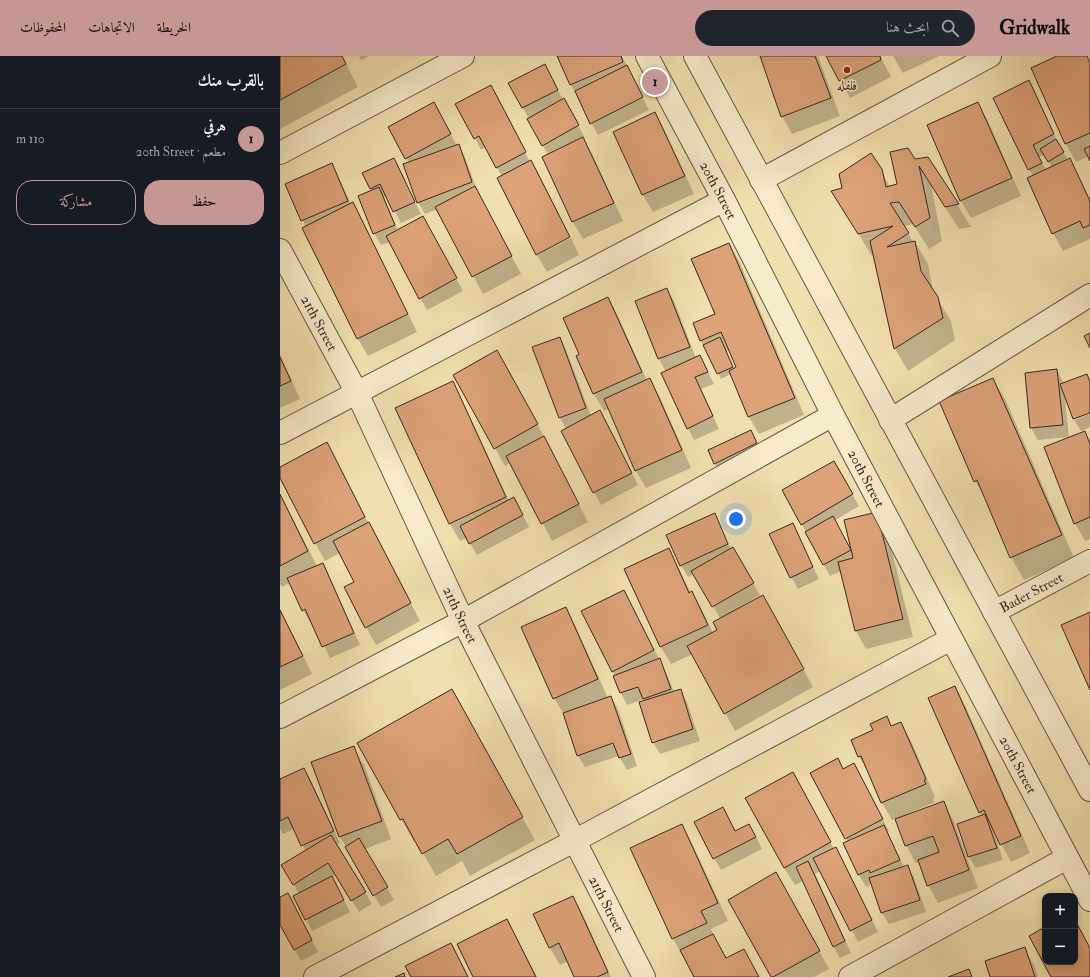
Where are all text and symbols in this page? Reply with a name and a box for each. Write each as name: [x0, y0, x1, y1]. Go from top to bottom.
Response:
search box: [695, 10, 975, 46]
text: Gridwalk: [999, 16, 1070, 40]
icon: search: [939, 17, 961, 39]
text: ابحث هنا: [886, 18, 929, 37]
text: المحفوظات: [20, 19, 66, 36]
text: الاتجاهات: [88, 19, 135, 36]
text: الخريطة: [157, 19, 191, 36]
marker: فلفله: [842, 65, 852, 75]
pin: 1: [642, 67, 668, 97]
text: بالقرب منك: [198, 70, 264, 91]
place label: فلفله: [837, 77, 857, 94]
text: هرفي: [203, 117, 226, 136]
text: 110 m: [16, 131, 45, 147]
text: 1: [249, 131, 253, 147]
text: مطعم · 20th Street: [136, 144, 226, 160]
street label: 20th Street: [696, 159, 740, 222]
button: مشاركة: [16, 180, 136, 225]
button: حفظ: [144, 180, 264, 225]
street label: 21th Street: [297, 293, 341, 354]
street label: 20th Street: [844, 447, 889, 511]
your location: [726, 509, 746, 529]
street label: Bader Street: [997, 569, 1066, 617]
street label: 21th Street: [439, 584, 481, 646]
street label: 20th Street: [996, 733, 1040, 797]
street label: 21th Street: [585, 873, 628, 935]
map controls: [1042, 893, 1078, 965]
button: +: [1042, 893, 1078, 929]
button: −: [1042, 929, 1078, 965]

